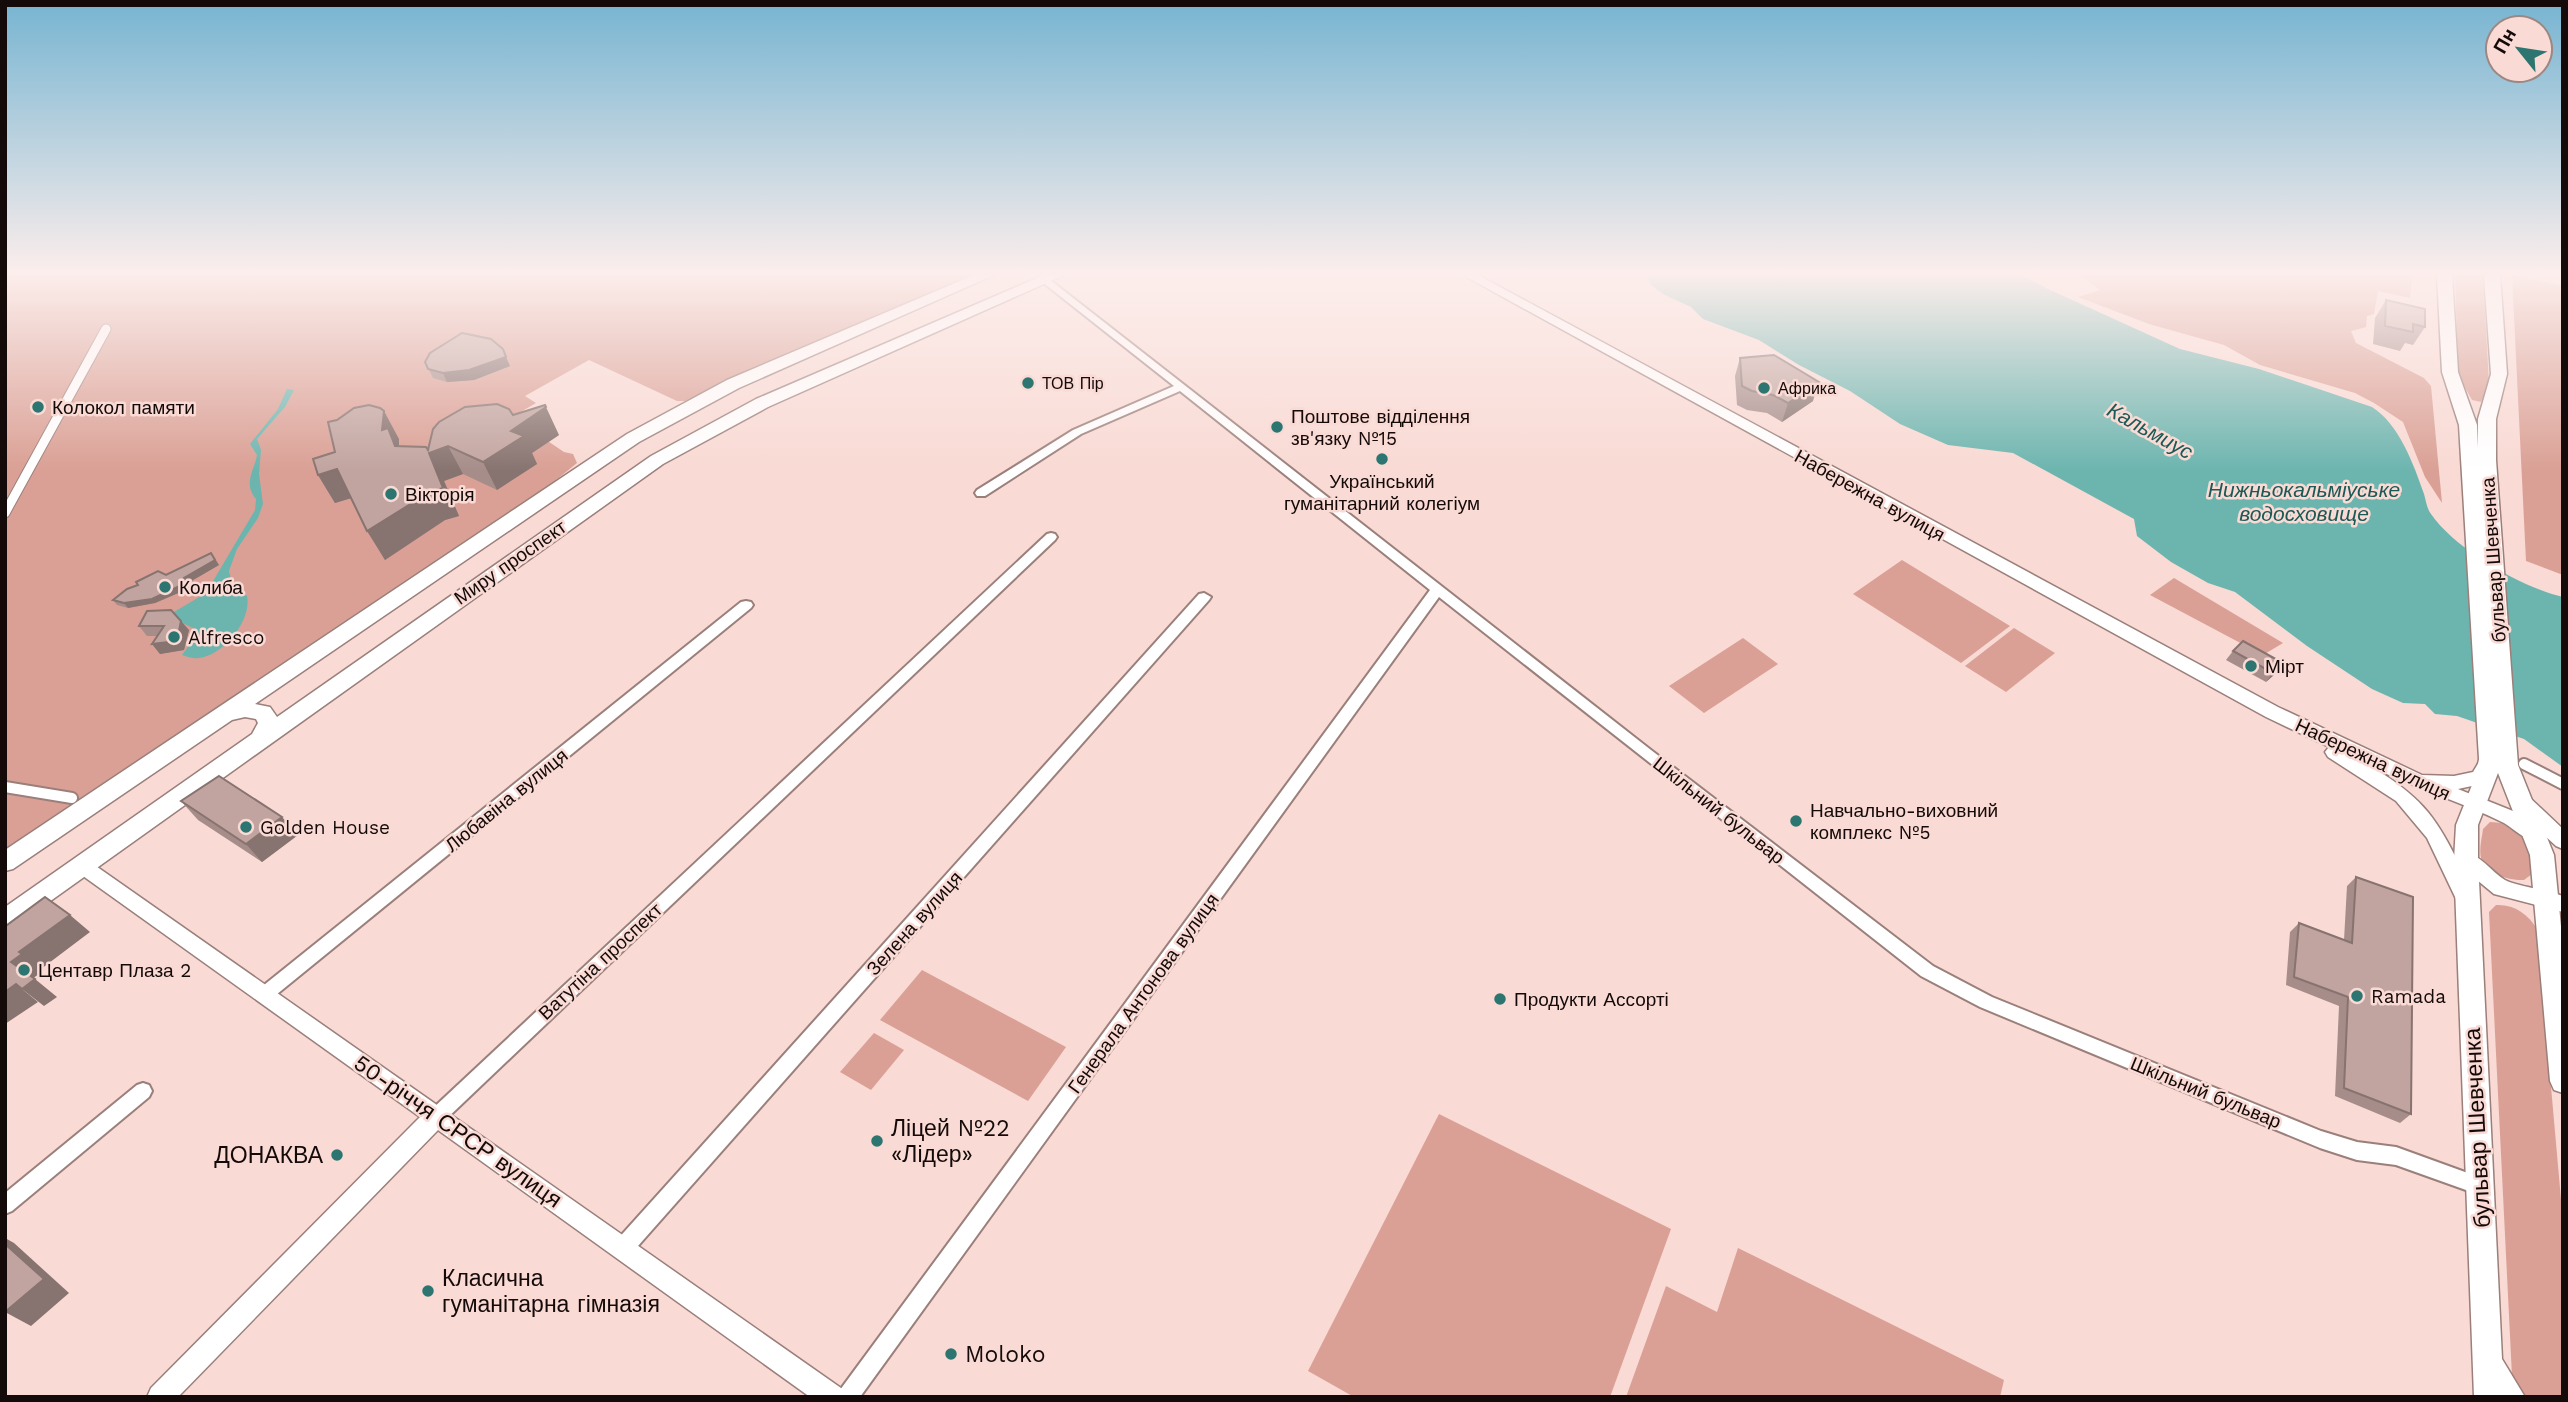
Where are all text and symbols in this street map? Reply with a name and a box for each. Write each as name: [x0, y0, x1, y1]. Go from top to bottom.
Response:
north arrow: [2484, 14, 2554, 84]
text: Пн: [2488, 24, 2521, 57]
place label: ТОВ Пір: [1042, 374, 1104, 393]
marker: ТОВ Пір: [1020, 375, 1036, 391]
place label: Африка: [1778, 379, 1836, 398]
marker: Африка: [1756, 380, 1772, 396]
place label: Колокол памяти: [52, 396, 195, 419]
water label: Кальмиус: [2103, 397, 2198, 464]
marker: Колокол памяти: [30, 399, 46, 415]
place label: Поштове відділення зв'язку №15: [1291, 405, 1470, 450]
marker: Поштове відділення зв'язку №15: [1269, 419, 1285, 435]
street label: Набережна вулиця: [1791, 445, 1949, 546]
marker: Український гуманітарний колегіум: [1374, 451, 1390, 467]
place label: Український гуманітарний колегіум: [1284, 470, 1480, 515]
street label: бульвар Шевченка: [2476, 476, 2511, 643]
water label: Нижньокальміуське водосховище: [2208, 477, 2400, 526]
place label: Вікторія: [405, 483, 475, 506]
marker: Вікторія: [383, 486, 399, 502]
street label: Миру проспект: [450, 515, 571, 610]
place label: Колиба: [179, 576, 243, 599]
marker: Колиба: [157, 579, 173, 595]
place label: Alfresco: [188, 626, 264, 649]
marker: Alfresco: [166, 629, 182, 645]
place label: Мірт: [2265, 655, 2304, 678]
marker: Мірт: [2243, 658, 2259, 674]
street label: Набережна вулиця: [2292, 713, 2454, 805]
street label: Любавіна вулиця: [440, 744, 572, 857]
street label: Шкільний бульвар: [1648, 752, 1789, 869]
place label: Навчально-виховний комплекс №5: [1810, 799, 1998, 844]
marker: Навчально-виховний комплекс №5: [1788, 813, 1804, 829]
place label: Golden House: [260, 816, 390, 839]
marker: Golden House: [238, 819, 254, 835]
street label: Зелена вулиця: [862, 867, 967, 980]
street label: Генерала Антонова вулиця: [1063, 889, 1224, 1098]
street label: Ватутіна проспект: [534, 898, 667, 1025]
place label: Центавр Плаза 2: [38, 959, 191, 982]
marker: Центавр Плаза 2: [16, 962, 32, 978]
place label: Ramada: [2371, 985, 2446, 1008]
place label: Продукти Ассорті: [1514, 988, 1669, 1011]
marker: Ramada: [2349, 988, 2365, 1004]
marker: Продукти Ассорті: [1492, 991, 1508, 1007]
street label: бульвар Шевченка: [2459, 1027, 2496, 1229]
street label: 50-річчя СРСР вулиця: [349, 1049, 567, 1214]
street label: Шкільний бульвар: [2127, 1052, 2285, 1133]
place label: Ліцей №22 «Лідер»: [891, 1115, 1010, 1168]
marker: Ліцей №22 «Лідер»: [869, 1133, 885, 1149]
place label: ДОНАКВА: [214, 1142, 324, 1169]
marker: ДОНАКВА: [329, 1147, 345, 1163]
place label: Класична гуманітарна гімназія: [442, 1265, 660, 1318]
marker: Класична гуманітарна гімназія: [420, 1283, 436, 1299]
place label: Moloko: [965, 1341, 1046, 1368]
marker: Moloko: [943, 1346, 959, 1362]

